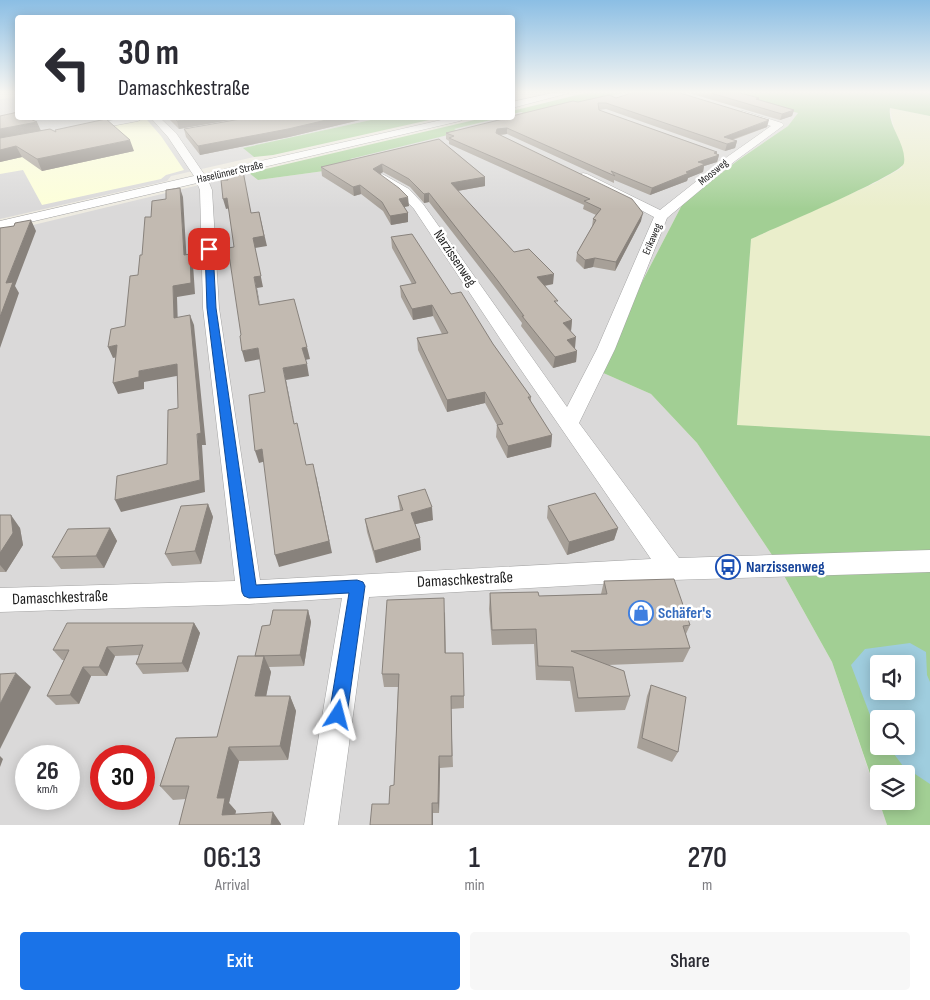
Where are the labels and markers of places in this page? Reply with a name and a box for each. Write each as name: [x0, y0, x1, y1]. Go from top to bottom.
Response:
pin: [188, 228, 230, 270]
bus stop icon: Narzissenweg: [715, 554, 741, 580]
place label: Narzissenweg: [746, 558, 825, 577]
shop icon: Schäfer's: [628, 600, 654, 626]
place label: Schäfer's: [658, 604, 711, 623]

